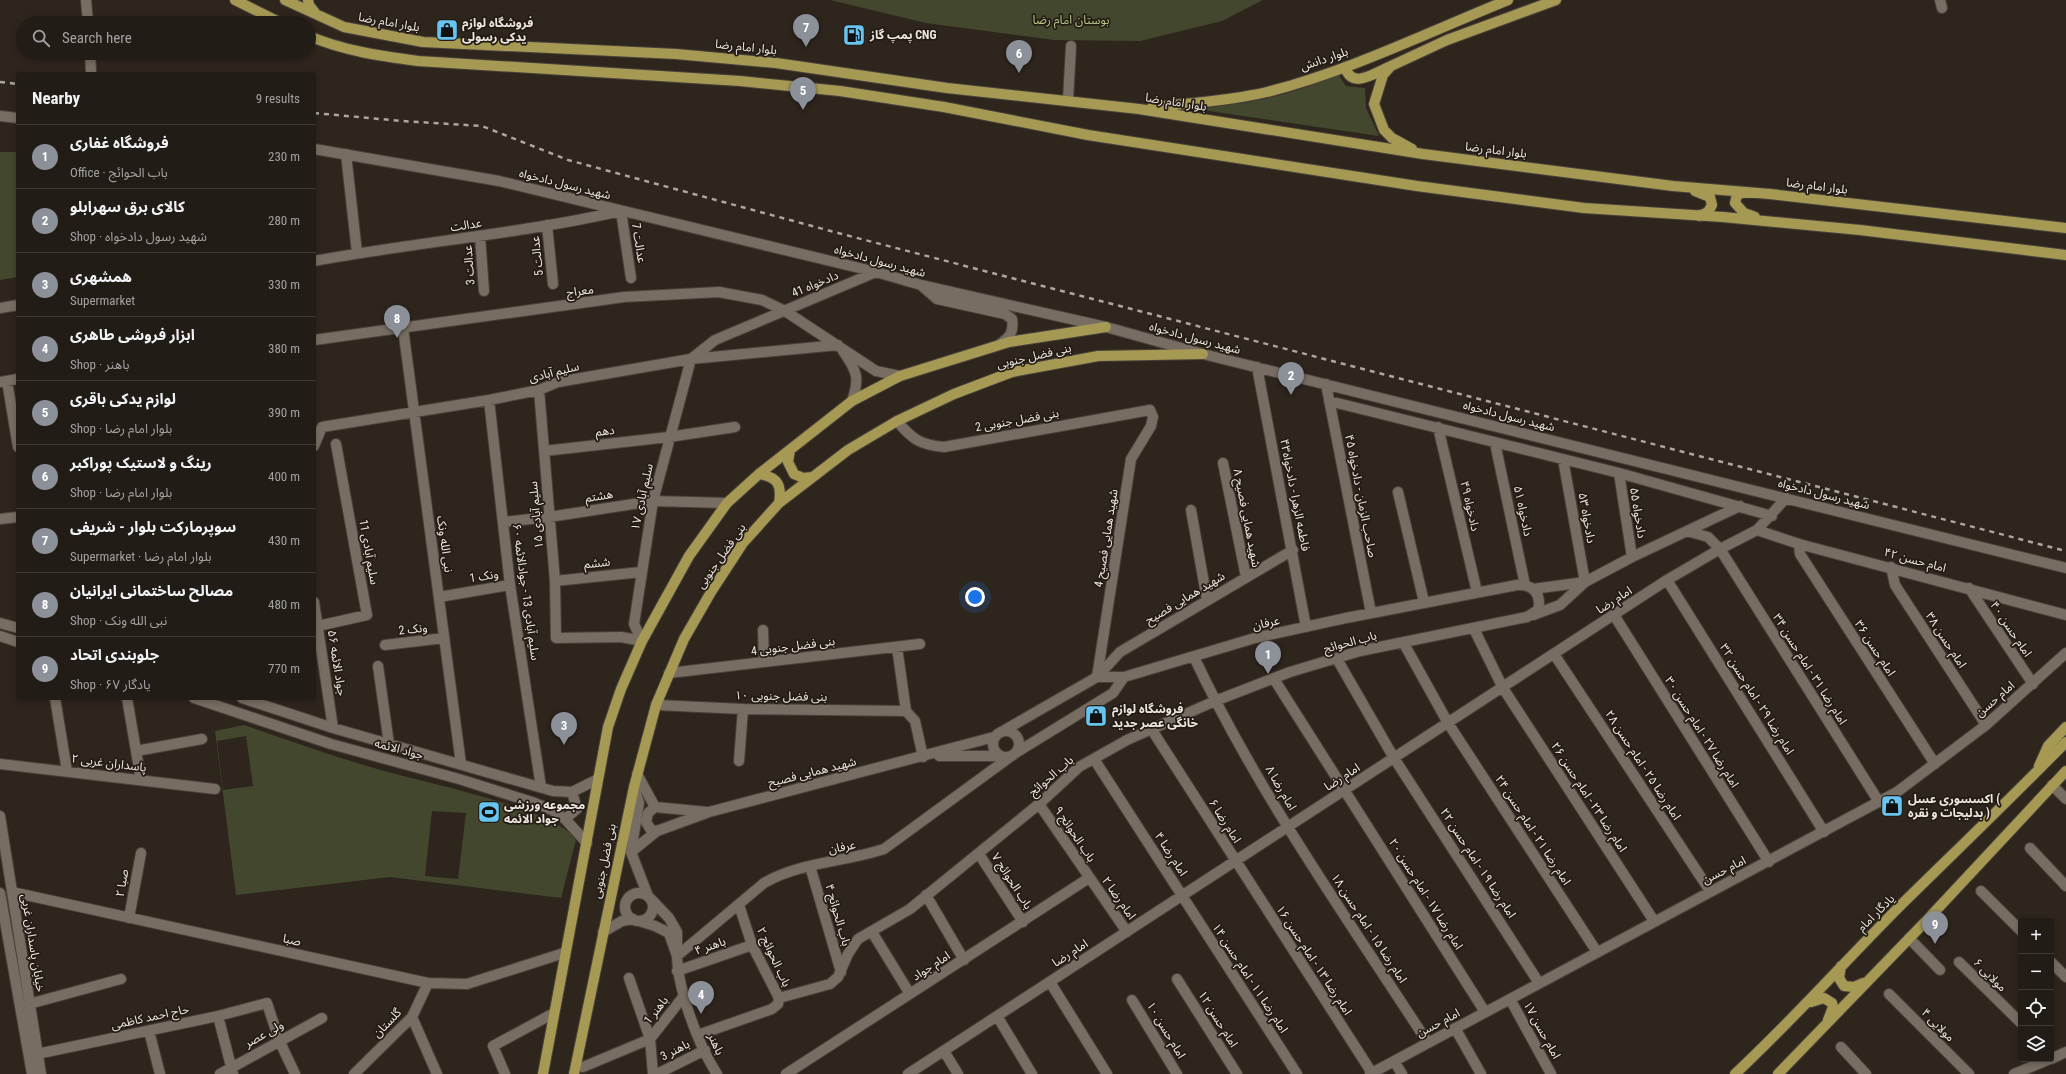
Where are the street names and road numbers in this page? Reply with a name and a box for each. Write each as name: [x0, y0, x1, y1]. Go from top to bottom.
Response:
street label: بلوار امام رضا: [357, 10, 421, 36]
street label: بلوار امام رضا: [714, 37, 778, 59]
street label: بلوار دانش: [1298, 44, 1350, 74]
street label: بلوار امام رضا: [1144, 90, 1208, 116]
street label: بلوار امام رضا: [1464, 139, 1528, 163]
street label: شهید رسول دادخواه: [518, 166, 612, 202]
street label: بلوار امام رضا: [1785, 175, 1849, 199]
street label: عدالت: [449, 216, 483, 234]
street label: عدالت 7: [629, 222, 649, 264]
street label: عدالت 5: [528, 235, 546, 277]
street label: شهید رسول دادخواه: [833, 242, 927, 280]
street label: عدالت 3: [461, 244, 477, 286]
street label: دادخواه 41: [790, 268, 841, 300]
street label: معراج: [565, 282, 595, 302]
street label: شهید رسول دادخواه: [1148, 319, 1242, 357]
street label: بنی فضل جنوبی: [995, 341, 1073, 371]
street label: سلیم آبادی: [527, 359, 581, 387]
street label: شهید رسول دادخواه: [1462, 398, 1556, 434]
street label: بنی فضل جنوبی 2: [974, 406, 1060, 434]
street label: دهم: [595, 423, 616, 441]
street label: صاحب الزمان - دادخواه ۴۵: [1342, 433, 1380, 559]
street label: فاطمه الزهرا - دادخواه۴۳: [1277, 438, 1313, 552]
street label: سلیم آبادی ۱۷: [628, 462, 658, 532]
street label: شهید همایی فصیح ۸: [1229, 467, 1263, 569]
street label: شهید رسول دادخواه: [1777, 476, 1871, 512]
street label: دادخواه ۴۹: [1457, 479, 1483, 533]
street label: سلیم آبادی ۱۵: [526, 480, 548, 549]
street label: دادخواه ۵۱: [1511, 484, 1535, 538]
street label: هشتم: [584, 487, 614, 507]
street label: دادخواه ۵۵: [1627, 487, 1649, 540]
street label: شهید همایی فصیح 4: [1091, 488, 1123, 588]
street label: دادخواه ۵۳: [1576, 492, 1598, 545]
street label: نبی الله ونک: [434, 515, 456, 573]
street label: سلیم آبادی 11: [354, 518, 382, 586]
street label: بنی فضل جنوبی: [693, 521, 749, 591]
street label: سلیم آبادی 13 - جوادالائمه ۶۰: [507, 523, 543, 662]
street label: امام حسن ۴۲: [1882, 545, 1948, 577]
street label: ششم: [583, 555, 611, 573]
street label: ونک 1: [469, 567, 499, 585]
street label: شهید همایی فصیح: [1143, 569, 1228, 629]
street label: امام رضا: [1594, 583, 1636, 618]
street label: امام حسن ۴۰: [1986, 599, 2035, 661]
street label: امام حسن ۳۸: [1921, 609, 1969, 672]
street label: امام رضا ۳۱ - امام حسن ۳۴: [1768, 611, 1850, 728]
street label: عرفان: [1251, 613, 1281, 633]
street label: امام حسن ۳۶: [1850, 617, 1898, 680]
street label: ونک 2: [398, 621, 428, 637]
street label: باب الحوائج: [1322, 628, 1379, 658]
street label: جواد الائمه ۵۶: [325, 629, 349, 697]
street label: بنی فضل جنوبی 4: [750, 634, 836, 658]
street label: امام رضا ۲۹ - امام حسن ۳۲: [1715, 641, 1797, 758]
street label: امام رضا ۲۷ - امام حسن ۳۰: [1660, 674, 1742, 791]
street label: امام حسن: [1973, 678, 2019, 721]
street label: بنی فضل جنوبی ۱۰: [735, 688, 827, 704]
street label: امام رضا ۲۵ - امام حسن ۲۸: [1601, 707, 1684, 824]
street label: جواد الائمه: [373, 736, 425, 762]
street label: امام رضا ۲۳ - امام حسن ۲۶: [1547, 739, 1630, 856]
street label: پاسداران غربی ۲: [70, 751, 147, 776]
street label: باب الحوائج: [1026, 753, 1077, 801]
street label: شهید همایی فصیح: [766, 754, 858, 792]
street label: امام رضا: [1322, 760, 1364, 795]
street label: امام رضا ۸: [1261, 763, 1299, 814]
street label: امام رضا ۲۱ - امام حسن ۲۴: [1491, 772, 1574, 889]
street label: امام رضا ۶: [1204, 796, 1244, 847]
street label: باب الحوائج ۹: [1050, 803, 1099, 866]
street label: امام رضا ۱۹ - امام حسن ۲۲: [1436, 805, 1519, 922]
street label: بنی فضل جنوبی: [589, 822, 619, 900]
street label: امام رضا ۴: [1150, 830, 1190, 880]
street label: امام رضا ۱۷ - امام حسن ۲۰: [1384, 836, 1466, 953]
street label: عرفان: [827, 838, 857, 856]
street label: باب الحوائج ۷: [987, 850, 1035, 913]
street label: امام حسن: [1700, 853, 1749, 889]
street label: صبا ۲: [113, 868, 131, 898]
street label: امام رضا ۱۵ - امام حسن ۱۸: [1327, 870, 1410, 987]
street label: امام رضا ۲: [1098, 874, 1139, 923]
street label: باب الحوائج ۴: [821, 882, 854, 948]
street label: یادگار امام: [1854, 891, 1899, 936]
street label: خیابان پاسداران غربی: [17, 893, 48, 993]
street label: امام رضا ۱۳ - امام حسن ۱۶: [1272, 902, 1355, 1019]
street label: امام رضا ۱۱ - امام حسن ۱۴: [1208, 920, 1291, 1037]
street label: باب الحوائج ۲: [752, 925, 794, 990]
street label: صبا: [282, 931, 303, 949]
street label: باهنر ۴: [693, 934, 727, 958]
street label: امام رضا: [1050, 936, 1092, 971]
street label: امام جواد: [909, 948, 954, 985]
street label: مولایی ۶: [1971, 956, 2009, 994]
street label: امام حسن ۱۲: [1193, 988, 1241, 1051]
street label: باهنر 1: [641, 993, 671, 1027]
street label: امام حسن ۱۰: [1142, 999, 1188, 1062]
street label: امام حسن ۱۷: [1519, 999, 1564, 1062]
street label: حاج احمد کاظمی: [110, 1002, 191, 1034]
street label: گلستان: [370, 1005, 405, 1040]
street label: امام حسن: [1414, 1006, 1463, 1042]
street label: مولایی ۴: [1919, 1006, 1957, 1044]
street label: ولی عصر: [241, 1018, 286, 1051]
street label: باهنر: [704, 1030, 727, 1057]
street label: باهنر 3: [658, 1037, 692, 1063]

